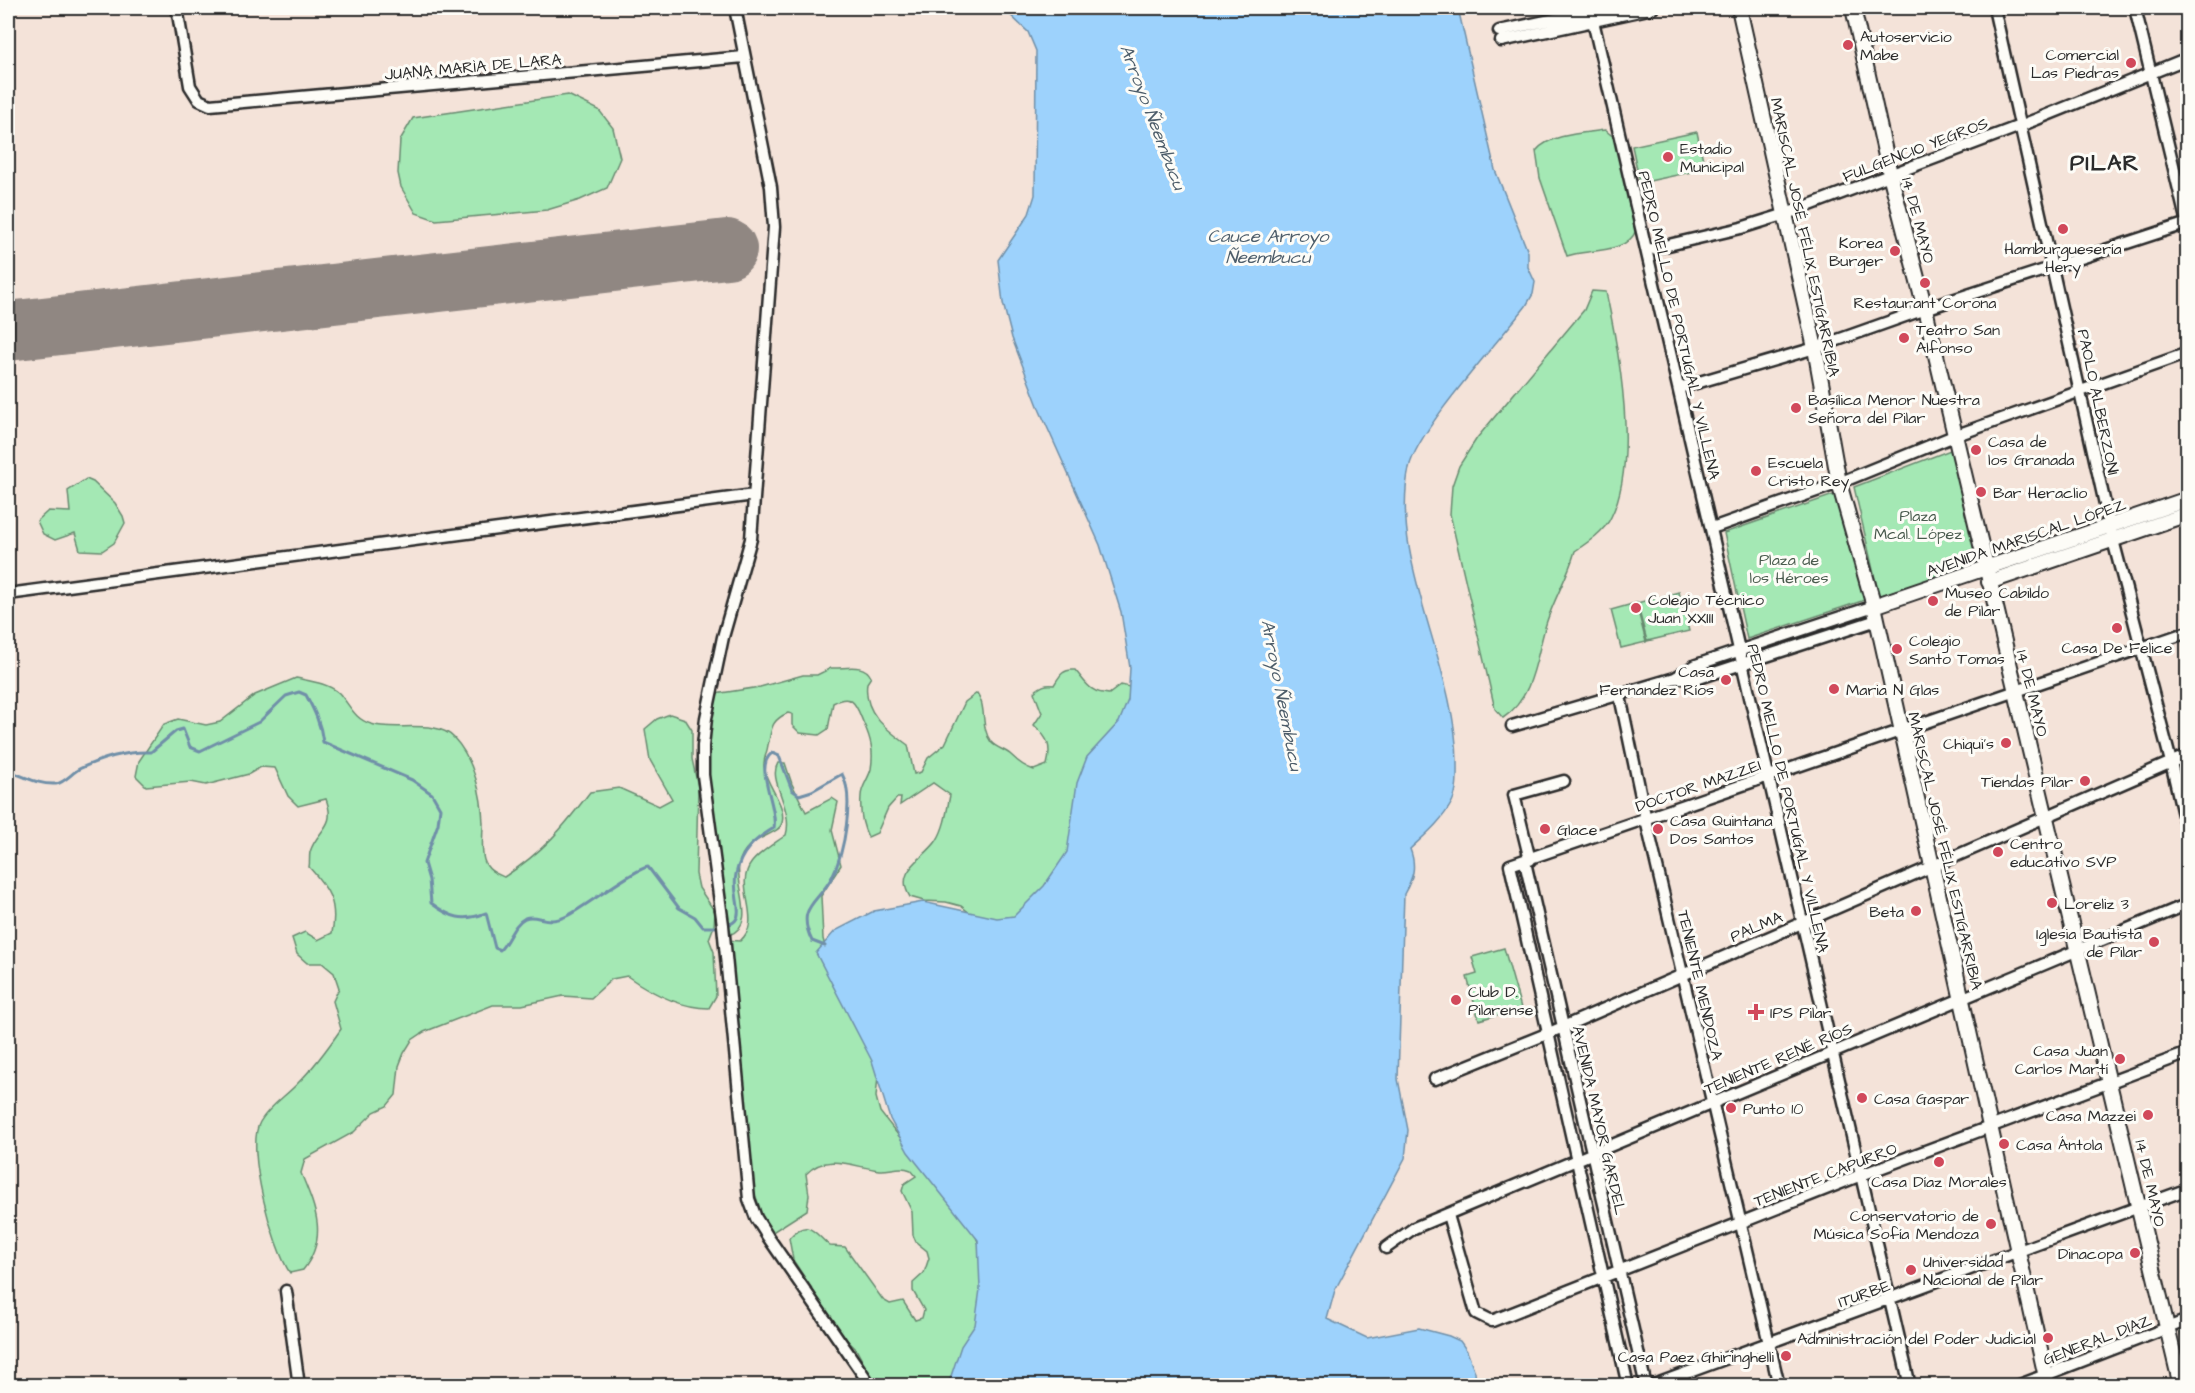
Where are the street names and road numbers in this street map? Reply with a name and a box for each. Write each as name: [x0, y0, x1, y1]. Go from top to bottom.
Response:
street label: JUANA MARÌA DE LARA: [384, 48, 563, 86]
street label: MARISCAL JOSÉ FÉLIX ESTIGARRIBIA: [1765, 96, 1845, 379]
street label: FULGENCIO YEGROS: [1839, 112, 1991, 188]
street label: PEDRO MELLO DE PORTUGAL Y VILLENA: [1633, 169, 1725, 482]
street label: 14 DE MAYO: [1896, 175, 1940, 266]
street label: PAOLO ALBERZONI: [2072, 327, 2124, 477]
street label: AVENIDA MARISCAL LÓPEZ: [1924, 493, 2130, 583]
street label: PEDRO MELLO DE PORTUGAL Y VILLENA: [1742, 642, 1834, 955]
street label: 14 DE MAYO: [2011, 648, 2053, 739]
street label: MARISCAL JOSÉ FÉLIX ESTIGARRIBIA: [1902, 710, 1988, 992]
street label: DOCTOR MAZZEI: [1633, 754, 1764, 818]
street label: PALMA: [1727, 906, 1786, 948]
street label: TENIENTE MENDOZA: [1672, 908, 1728, 1063]
street label: TENIENTE RENÉ RÍOS: [1701, 1018, 1856, 1100]
street label: AVENIDA MAYOR GARDEL: [1567, 1024, 1632, 1217]
street label: TENIENTE CAPURRO: [1751, 1137, 1900, 1212]
street label: 14 DE MAYO: [2129, 1138, 2171, 1229]
street label: ITURBE: [1835, 1275, 1894, 1313]
street label: GENERAL DÍAZ: [2040, 1309, 2155, 1371]

